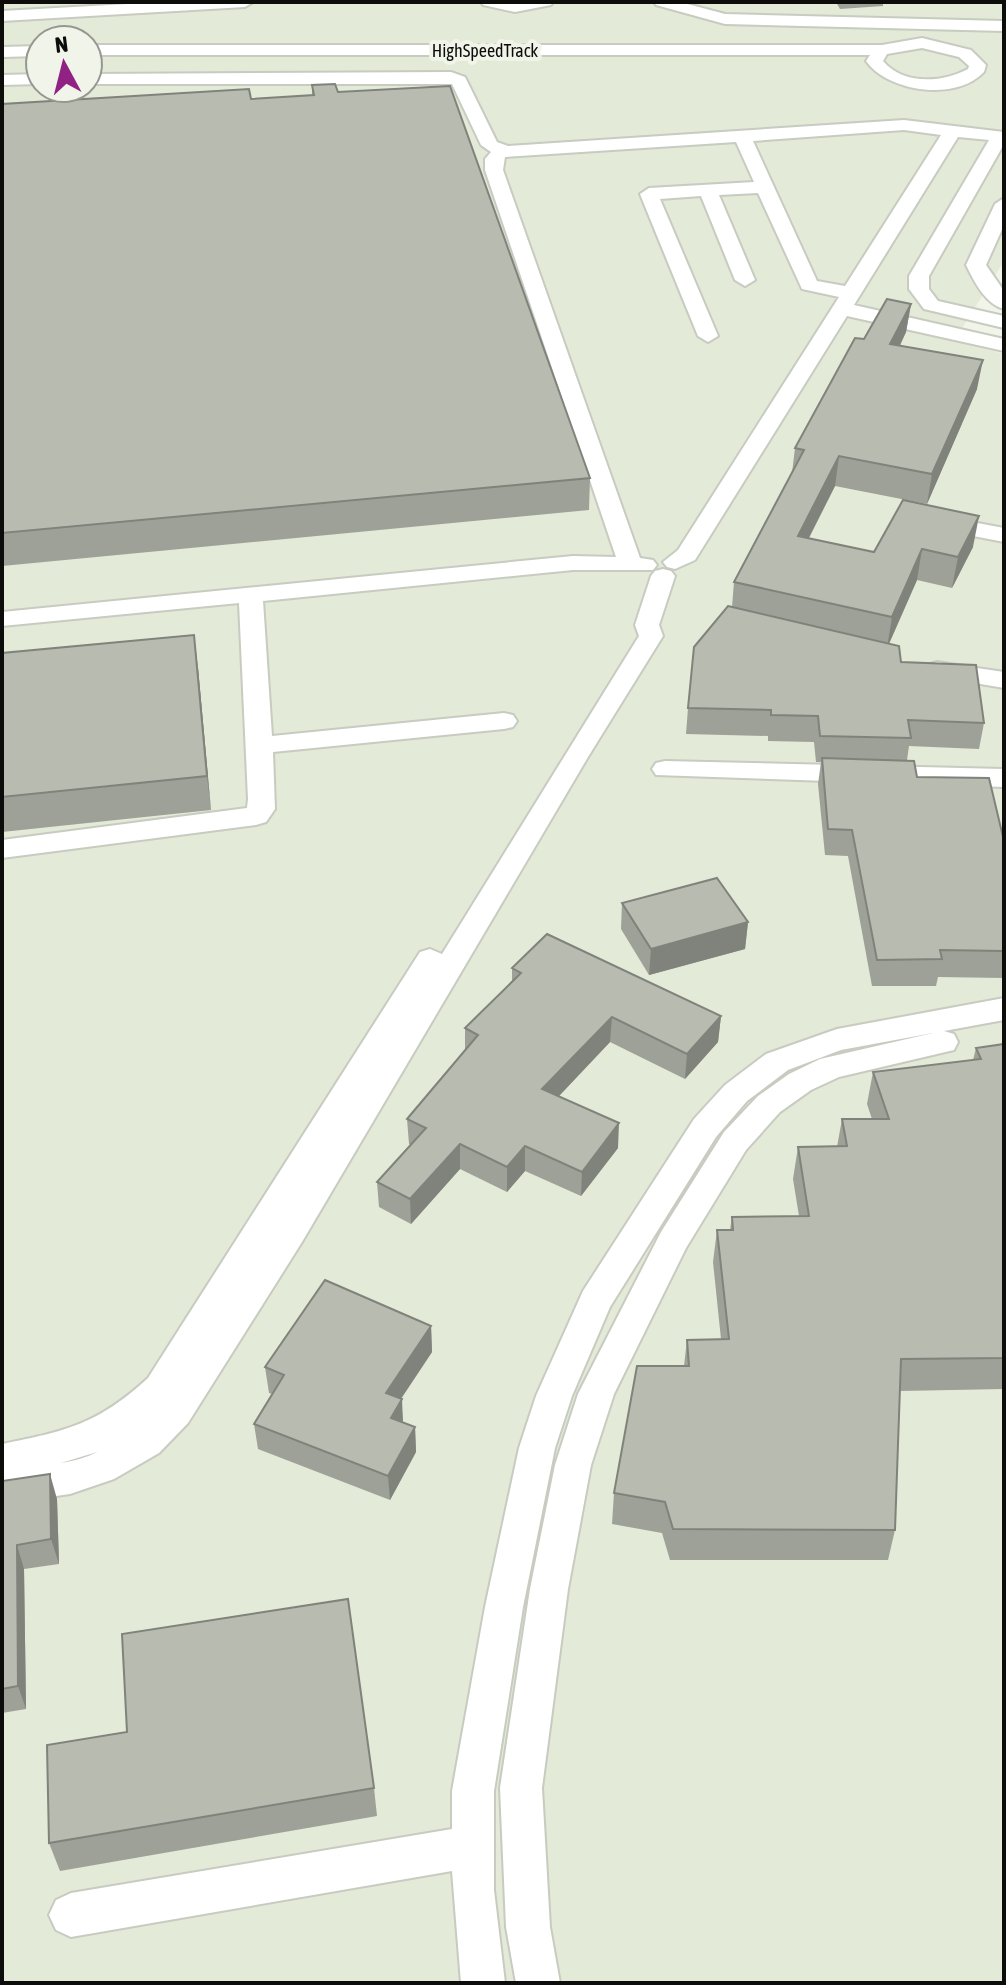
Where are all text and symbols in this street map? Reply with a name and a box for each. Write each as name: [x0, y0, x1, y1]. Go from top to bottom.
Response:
north arrow: [24, 24, 104, 104]
text: N: [54, 30, 70, 58]
street label: HighSpeedTrack: [432, 40, 538, 61]

